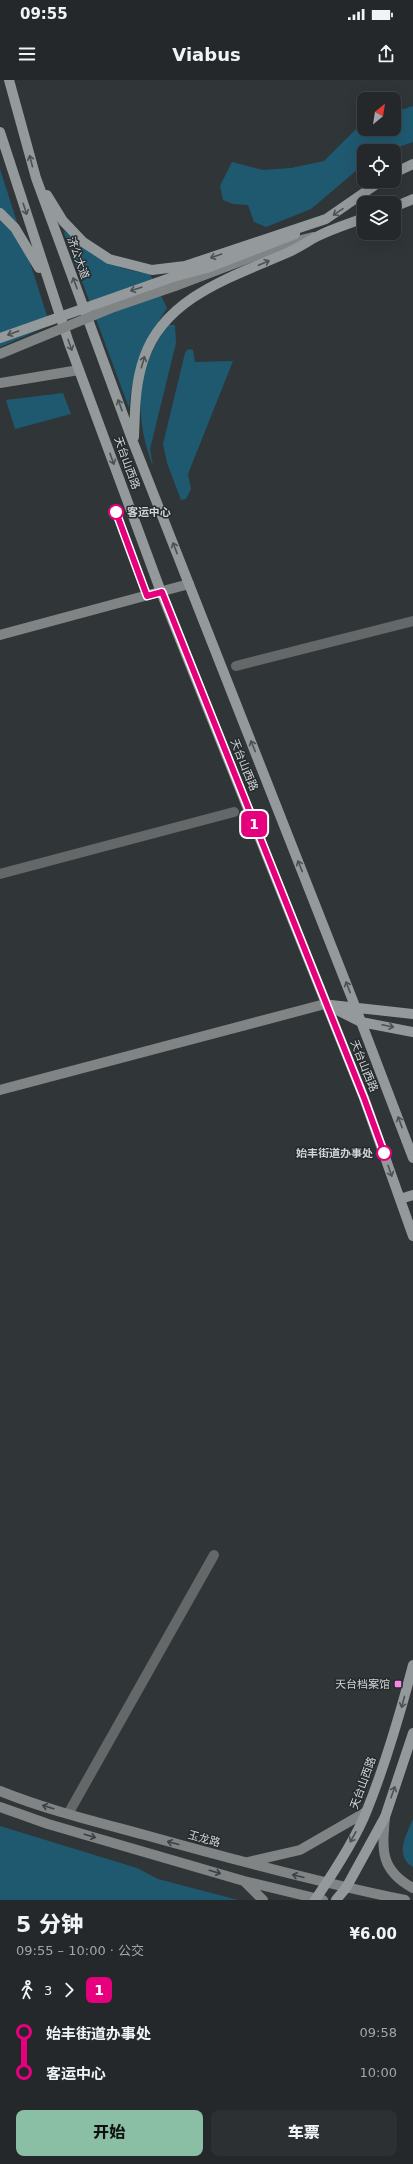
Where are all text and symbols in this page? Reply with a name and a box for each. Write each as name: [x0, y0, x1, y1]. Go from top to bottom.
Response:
text: 09:55: [20, 5, 68, 23]
icon: menu: [16, 43, 38, 65]
icon: share: [375, 43, 397, 65]
text: Viabus: [172, 44, 241, 65]
north arrow: [357, 92, 401, 136]
map controls: [357, 92, 401, 240]
button: locate: [357, 144, 401, 188]
one-way arrow: [27, 154, 35, 167]
button: layers: [357, 196, 401, 240]
one-way arrow: [21, 202, 29, 214]
one-way arrow: [332, 208, 344, 216]
street label: 济公大道: [64, 235, 92, 281]
one-way arrow: [210, 252, 222, 260]
one-way arrow: [257, 258, 269, 266]
one-way arrow: [70, 278, 78, 290]
one-way arrow: [129, 286, 142, 293]
one-way arrow: [8, 329, 20, 337]
one-way arrow: [67, 339, 74, 352]
one-way arrow: [140, 355, 147, 368]
one-way arrow: [115, 400, 123, 412]
street label: 天台山西路: [111, 435, 143, 491]
one-way arrow: [109, 453, 117, 465]
marker: 客运中心: [108, 504, 124, 520]
place label: 客运中心: [127, 506, 171, 519]
one-way arrow: [170, 542, 178, 554]
street label: 天台山西路: [228, 737, 260, 793]
one-way arrow: [248, 740, 256, 752]
line badge: 1: [241, 811, 267, 837]
text: 1: [249, 816, 259, 832]
one-way arrow: [296, 861, 304, 873]
one-way arrow: [343, 982, 351, 994]
one-way arrow: [381, 1023, 394, 1031]
street label: 天台山西路: [348, 1038, 380, 1094]
one-way arrow: [395, 1116, 403, 1128]
marker: 始丰街道办事处: [376, 1145, 392, 1161]
place label: 始丰街道办事处: [296, 1147, 373, 1160]
one-way arrow: [387, 1164, 394, 1177]
place label: 天台档案馆: [335, 1678, 390, 1691]
marker: 天台档案馆: [393, 1679, 403, 1689]
one-way arrow: [399, 1696, 406, 1709]
street label: 天台山西路: [347, 1755, 379, 1811]
one-way arrow: [390, 1785, 397, 1798]
one-way arrow: [42, 1803, 54, 1811]
street label: 玉龙路: [186, 1828, 222, 1850]
one-way arrow: [348, 1831, 356, 1843]
one-way arrow: [83, 1833, 96, 1840]
one-way arrow: [167, 1839, 180, 1846]
one-way arrow: [208, 1869, 221, 1876]
one-way arrow: [292, 1872, 305, 1880]
text: 5 分钟: [16, 1912, 83, 1937]
text: ¥6.00: [350, 1925, 397, 1943]
text: 09:55 – 10:00 · 公交: [16, 1943, 144, 1958]
icon: walk: [16, 1979, 38, 2001]
icon: forward: [58, 1979, 80, 2001]
text: 1: [94, 1982, 104, 1998]
text: 3: [44, 1983, 52, 1998]
text: 始丰街道办事处: [46, 2025, 151, 2043]
text: 09:58: [360, 2025, 397, 2040]
text: 客运中心: [46, 2065, 106, 2083]
text: 10:00: [360, 2065, 397, 2080]
button: 开始: [16, 2110, 203, 2156]
button: 车票: [211, 2110, 397, 2156]

